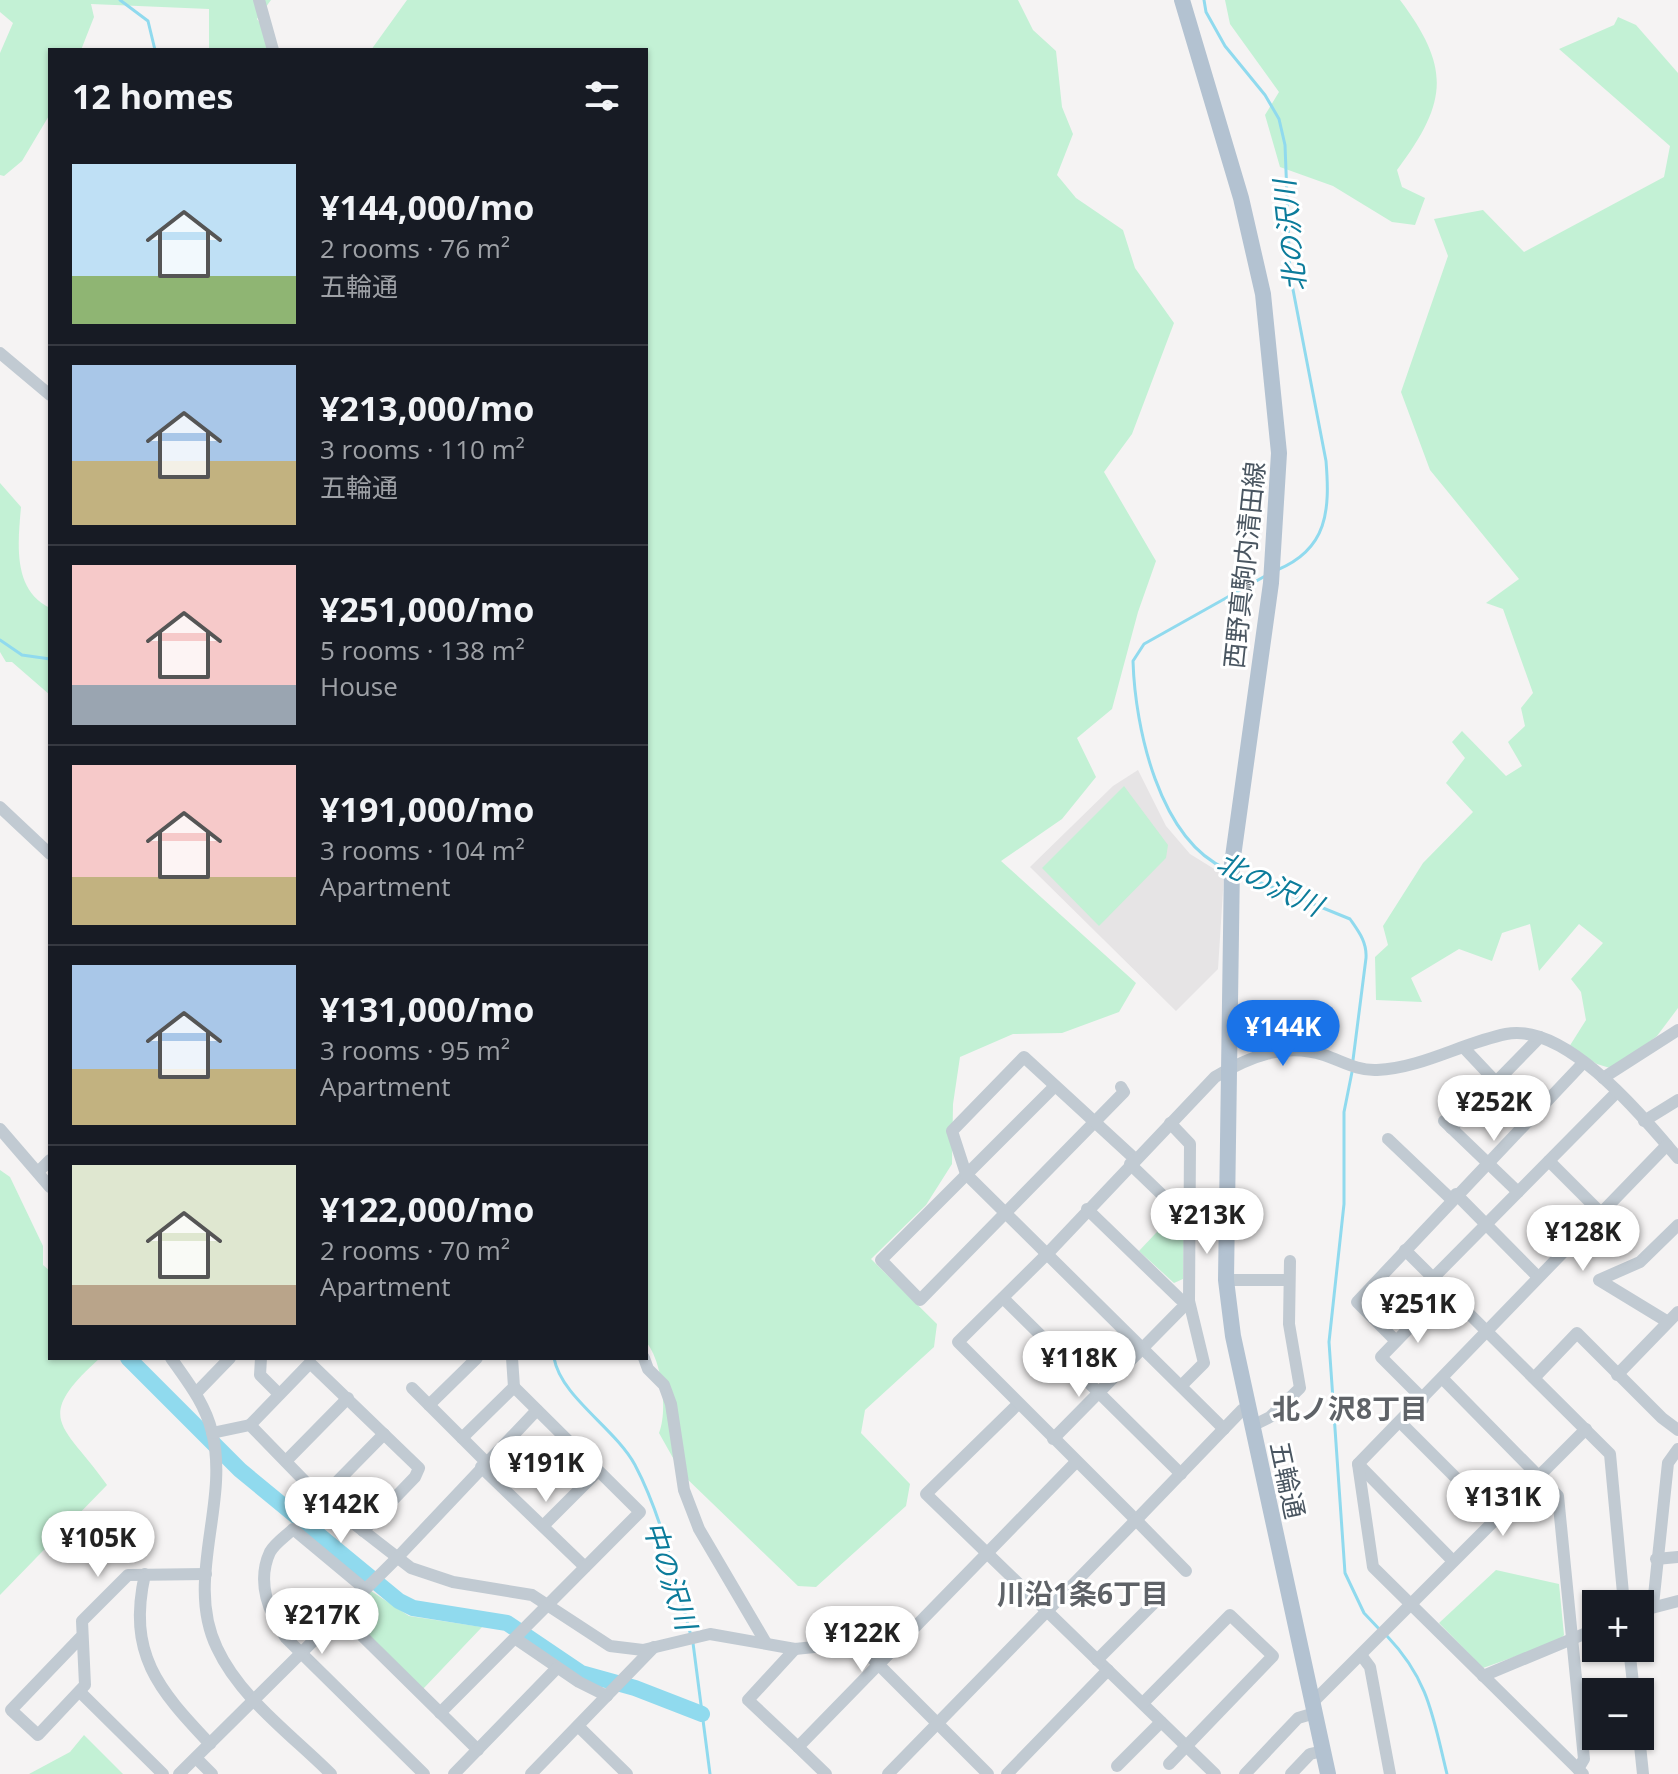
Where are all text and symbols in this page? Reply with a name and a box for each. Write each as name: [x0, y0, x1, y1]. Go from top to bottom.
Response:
text: 12 homes: [72, 73, 233, 119]
icon: filters: [580, 74, 624, 118]
water label: 北の沢川: [1264, 175, 1314, 294]
text: ¥144,000/mo: [320, 184, 534, 230]
icon: home: [136, 196, 232, 292]
text: 2 rooms · 76 m²: [320, 230, 510, 266]
text: 五輪通: [320, 268, 398, 304]
text: ¥213,000/mo: [320, 385, 534, 431]
icon: home: [136, 397, 232, 493]
text: 3 rooms · 110 m²: [320, 431, 525, 467]
street label: 西野真駒内清田線: [1215, 460, 1273, 670]
text: 五輪通: [320, 469, 398, 505]
text: ¥251,000/mo: [320, 586, 534, 632]
icon: home: [136, 597, 232, 693]
text: 5 rooms · 138 m²: [320, 632, 525, 668]
text: House: [320, 668, 398, 704]
text: ¥191,000/mo: [320, 786, 534, 832]
icon: home: [136, 797, 232, 893]
text: 3 rooms · 104 m²: [320, 832, 525, 868]
water label: 北の沢川: [1211, 842, 1331, 925]
text: Apartment: [320, 868, 451, 904]
text: ¥131,000/mo: [320, 986, 534, 1032]
icon: home: [136, 997, 232, 1093]
pin: ¥144K: [1227, 1000, 1339, 1068]
text: ¥144K: [1245, 1008, 1321, 1044]
text: 3 rooms · 95 m²: [320, 1032, 510, 1068]
text: Apartment: [320, 1068, 451, 1104]
pin: ¥252K: [1438, 1075, 1550, 1143]
text: ¥252K: [1456, 1083, 1532, 1119]
text: ¥122,000/mo: [320, 1186, 534, 1232]
pin: ¥213K: [1151, 1188, 1263, 1256]
text: ¥213K: [1169, 1196, 1245, 1232]
icon: home: [136, 1197, 232, 1293]
pin: ¥128K: [1527, 1205, 1639, 1273]
text: ¥128K: [1545, 1213, 1621, 1249]
text: 2 rooms · 70 m²: [320, 1232, 510, 1268]
text: Apartment: [320, 1268, 451, 1304]
pin: ¥251K: [1362, 1277, 1474, 1345]
text: ¥251K: [1380, 1285, 1456, 1321]
pin: ¥118K: [1023, 1331, 1135, 1399]
text: ¥118K: [1041, 1339, 1117, 1375]
district label: 北ノ沢8丁目: [1272, 1389, 1428, 1427]
pin: ¥191K: [490, 1436, 602, 1504]
street label: 五輪通: [1262, 1438, 1314, 1522]
text: ¥191K: [508, 1444, 584, 1480]
pin: ¥131K: [1447, 1470, 1559, 1538]
pin: ¥142K: [285, 1477, 397, 1545]
text: ¥131K: [1465, 1478, 1541, 1514]
text: ¥142K: [303, 1485, 379, 1521]
pin: ¥105K: [42, 1511, 154, 1579]
water label: 中の沢川: [636, 1516, 707, 1637]
text: ¥105K: [60, 1519, 136, 1555]
district label: 川沿1条6丁目: [997, 1574, 1169, 1612]
pin: ¥217K: [266, 1588, 378, 1656]
map controls: [1582, 1590, 1654, 1750]
button: +: [1582, 1590, 1654, 1662]
text: ¥217K: [284, 1596, 360, 1632]
pin: ¥122K: [806, 1606, 918, 1674]
text: ¥122K: [824, 1614, 900, 1650]
button: −: [1582, 1678, 1654, 1750]

